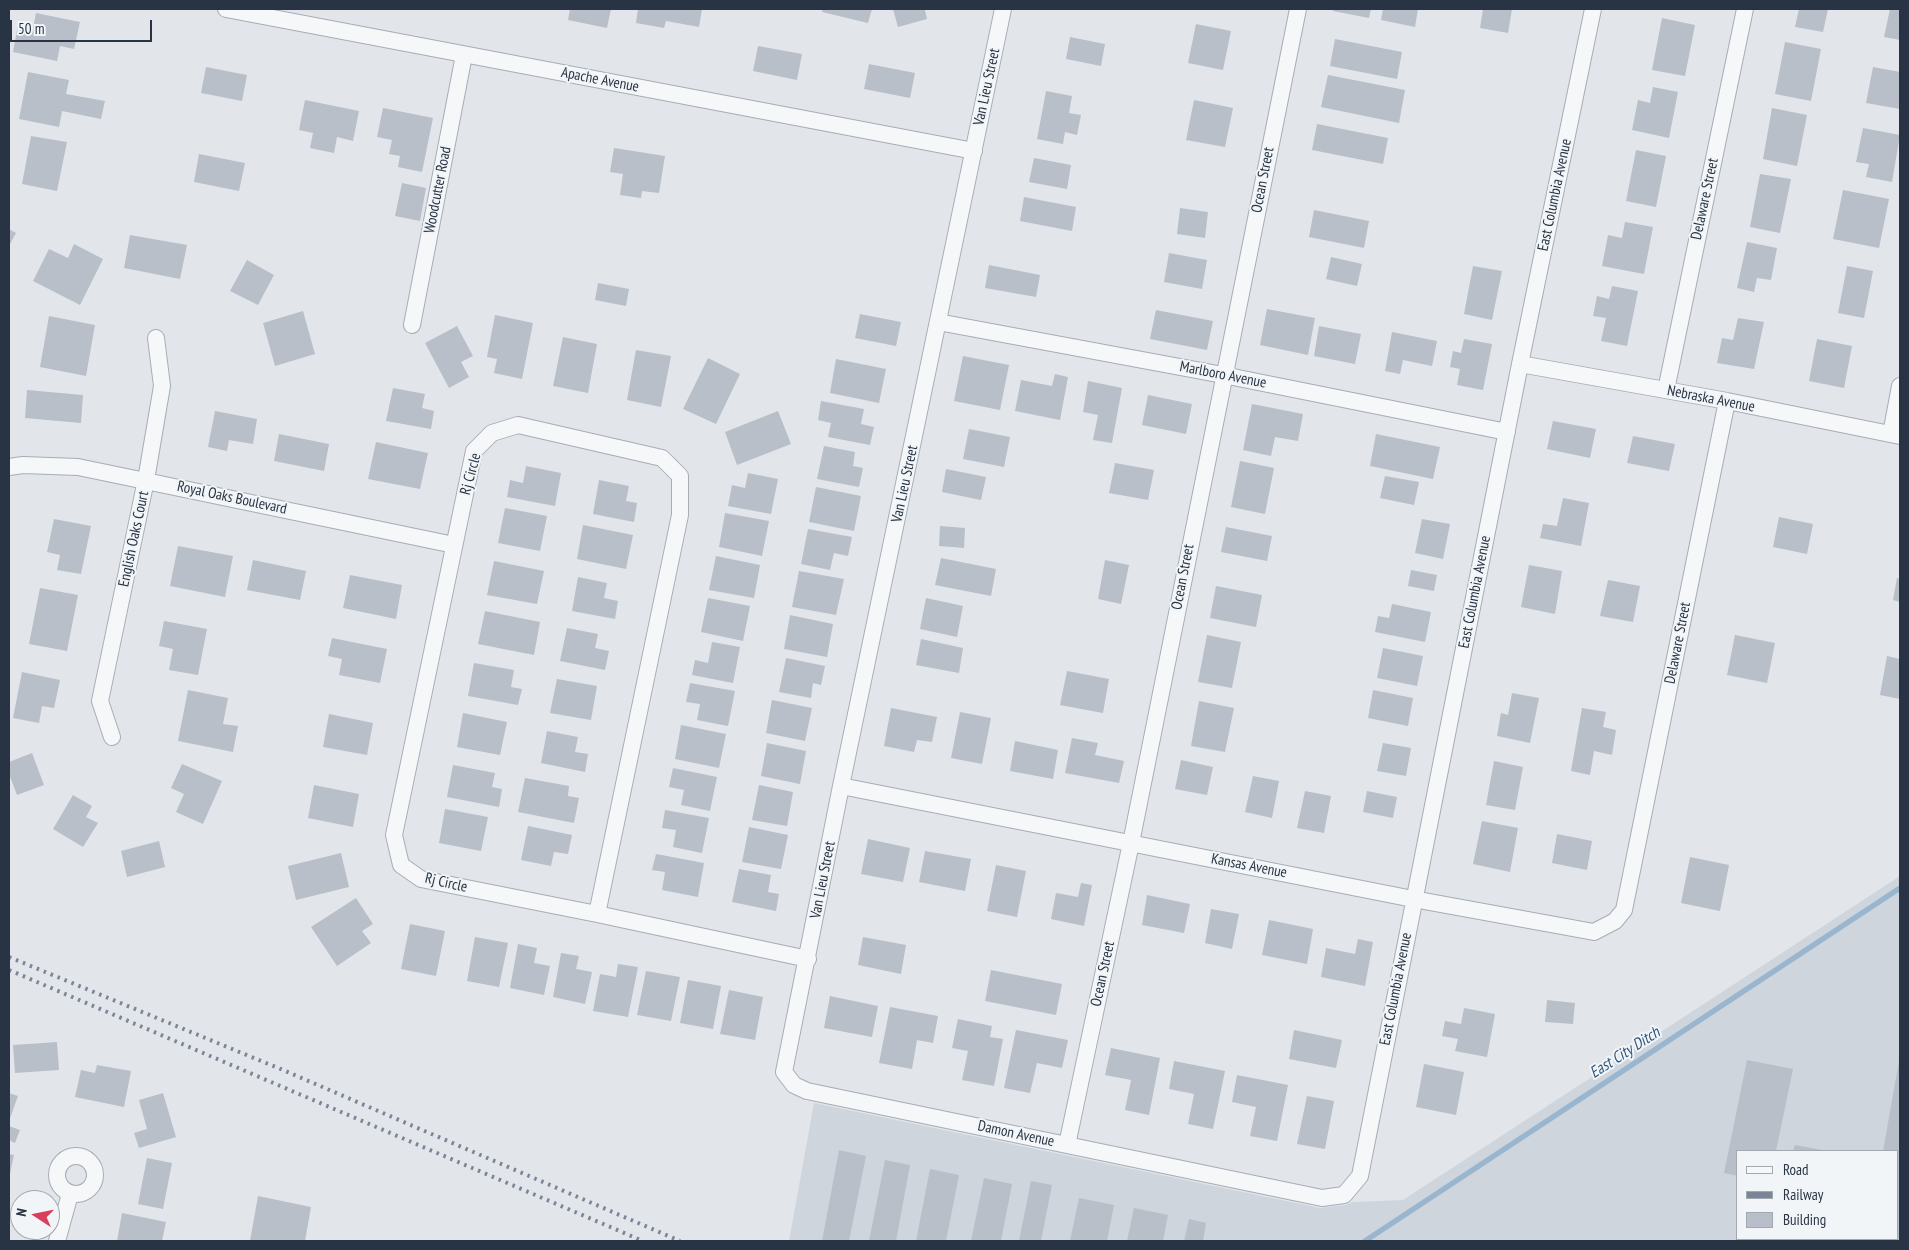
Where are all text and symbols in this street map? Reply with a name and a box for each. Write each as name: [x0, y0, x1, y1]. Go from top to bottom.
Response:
scale bar: [12, 10, 155, 42]
text: 50 m: [18, 19, 44, 38]
street label: Van Lieu Street: [970, 47, 1004, 127]
street label: Apache Avenue: [560, 64, 640, 96]
street label: East Columbia Avenue: [1534, 137, 1576, 253]
street label: Woodcutter Road: [421, 145, 455, 235]
street label: Ocean Street: [1248, 146, 1278, 214]
street label: Delaware Street: [1688, 157, 1722, 241]
street label: Marlboro Avenue: [1178, 358, 1268, 392]
street label: Nebraska Avenue: [1666, 382, 1756, 416]
street label: Van Lieu Street: [888, 444, 922, 524]
street label: Rj Circle: [457, 451, 485, 497]
street label: Royal Oaks Boulevard: [176, 478, 288, 518]
street label: English Oaks Court: [115, 489, 153, 589]
street label: East Columbia Avenue: [1455, 534, 1495, 650]
street label: Ocean Street: [1168, 543, 1198, 611]
street label: Delaware Street: [1661, 601, 1695, 685]
street label: Van Lieu Street: [807, 840, 839, 920]
street label: Kansas Avenue: [1210, 850, 1288, 882]
street label: Rj Circle: [423, 869, 469, 897]
street label: East Columbia Avenue: [1376, 931, 1416, 1047]
street label: Ocean Street: [1087, 940, 1119, 1008]
water label: East City Ditch: [1586, 1023, 1664, 1083]
street label: Damon Avenue: [976, 1117, 1056, 1151]
legend: [1736, 1150, 1899, 1240]
text: Road: [1783, 1160, 1809, 1179]
text: Railway: [1783, 1185, 1823, 1204]
north arrow: [10, 1190, 60, 1240]
text: N: [12, 1207, 31, 1218]
text: Building: [1783, 1210, 1826, 1229]

